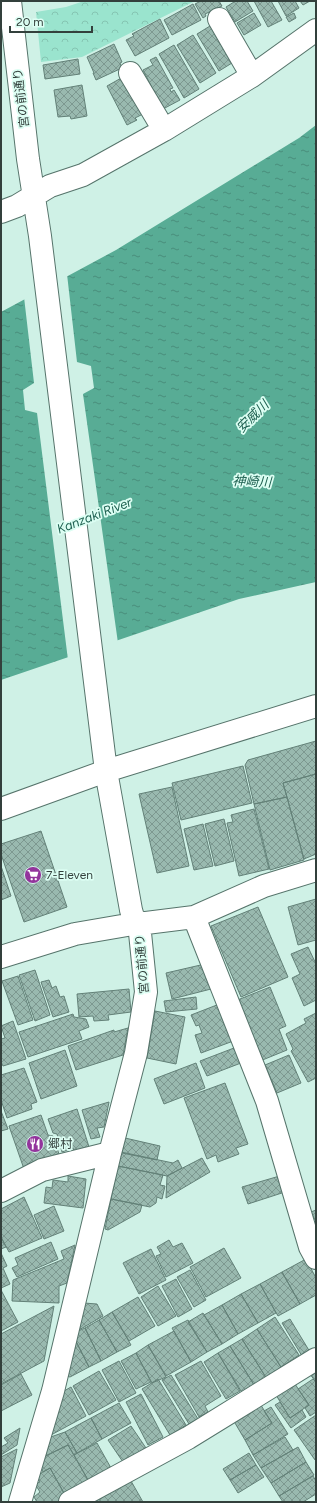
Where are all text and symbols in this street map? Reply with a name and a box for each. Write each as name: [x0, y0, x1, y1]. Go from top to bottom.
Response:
scale bar: [10, 8, 92, 34]
text: 20 m: [16, 15, 44, 29]
street label: 宮の前通り: [10, 67, 32, 129]
water label: 安威川: [233, 396, 273, 435]
water label: 神崎川: [232, 473, 274, 490]
water label: Kanzaki River: [55, 494, 134, 537]
supermarket icon: 7-Eleven: [23, 865, 43, 885]
place label: 7-Eleven: [46, 868, 93, 882]
street label: 宮の前通り: [132, 933, 152, 995]
restaurant icon: 郷村: [25, 1134, 45, 1154]
place label: 郷村: [48, 1137, 73, 1151]

